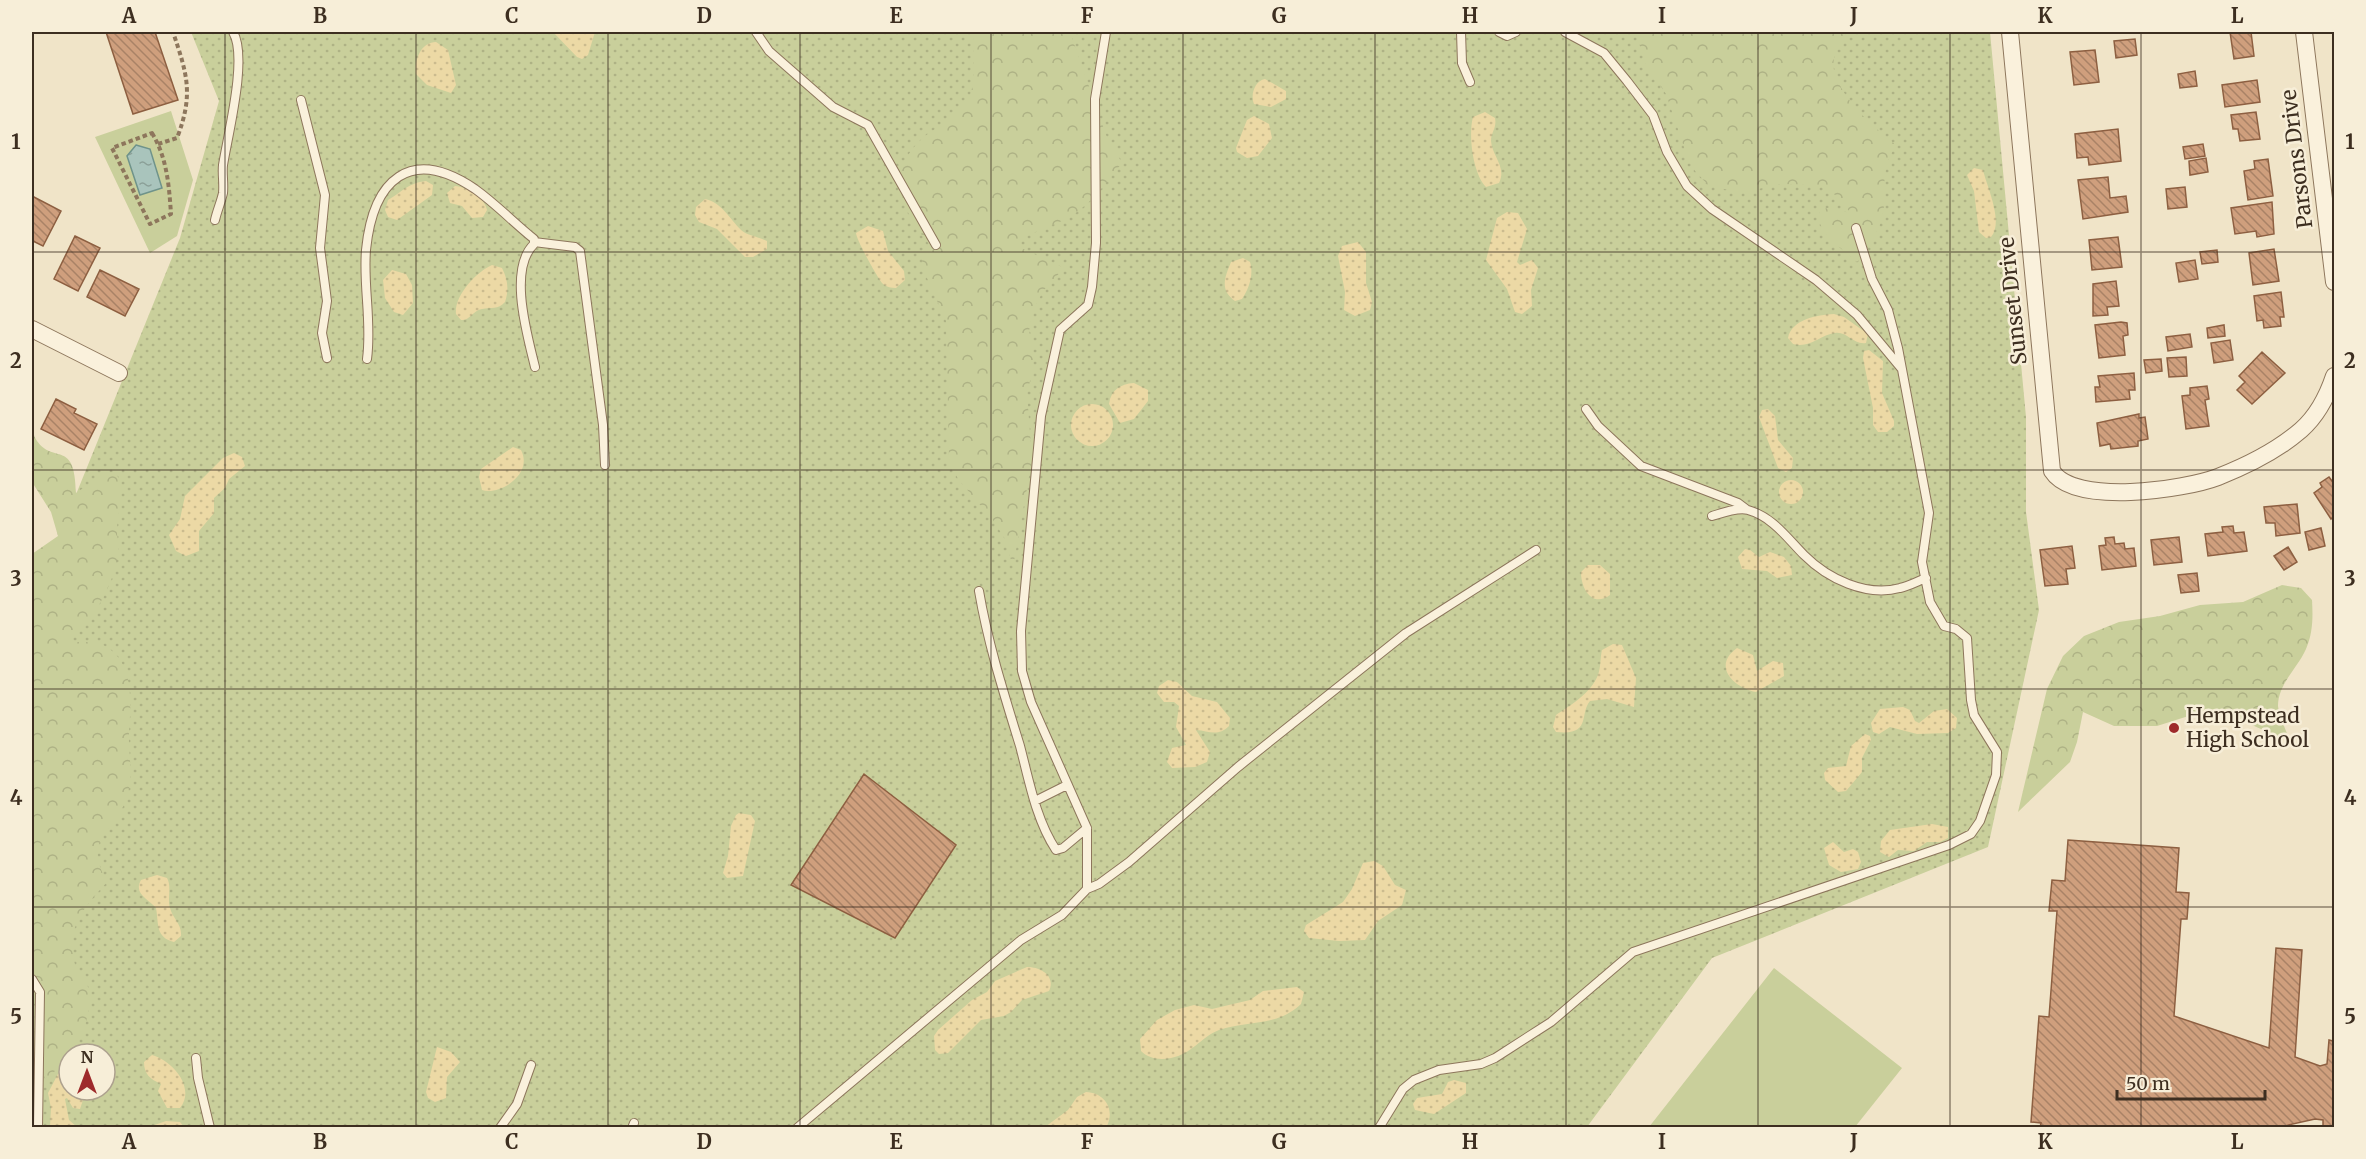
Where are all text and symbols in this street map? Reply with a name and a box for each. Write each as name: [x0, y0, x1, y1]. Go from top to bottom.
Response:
text: A: [121, 3, 137, 28]
text: B: [313, 3, 327, 28]
text: C: [505, 3, 519, 28]
text: D: [696, 3, 712, 28]
text: E: [889, 3, 903, 28]
text: F: [1081, 3, 1094, 28]
text: G: [1272, 3, 1287, 28]
text: H: [1462, 3, 1478, 28]
text: I: [1658, 3, 1666, 28]
text: J: [1849, 3, 1858, 28]
text: K: [2038, 3, 2053, 28]
text: L: [2231, 3, 2244, 28]
street label: Parsons Drive: [2275, 88, 2318, 230]
text: 1: [11, 129, 21, 154]
text: 1: [2345, 129, 2355, 154]
street label: Sunset Drive: [1992, 236, 2033, 366]
text: 2: [10, 348, 22, 373]
text: 2: [2344, 348, 2356, 373]
text: 3: [10, 566, 22, 591]
text: 3: [2344, 566, 2356, 591]
place label: Hempstead High School: [2186, 702, 2309, 753]
marker: Hempstead High School: [2167, 721, 2181, 735]
text: 4: [10, 785, 23, 810]
text: 4: [2344, 785, 2357, 810]
text: 5: [10, 1004, 22, 1029]
text: 5: [2344, 1004, 2356, 1029]
north arrow: [57, 1042, 117, 1102]
text: N: [81, 1047, 94, 1067]
scale bar: [2117, 1063, 2266, 1101]
text: 50 m: [2126, 1072, 2170, 1095]
text: A: [121, 1129, 137, 1154]
text: B: [313, 1129, 327, 1154]
text: C: [505, 1129, 519, 1154]
text: D: [696, 1129, 712, 1154]
text: E: [889, 1129, 903, 1154]
text: F: [1081, 1129, 1094, 1154]
text: G: [1272, 1129, 1287, 1154]
text: H: [1462, 1129, 1478, 1154]
text: I: [1658, 1129, 1666, 1154]
text: J: [1849, 1129, 1858, 1154]
text: K: [2038, 1129, 2053, 1154]
text: L: [2231, 1129, 2244, 1154]

